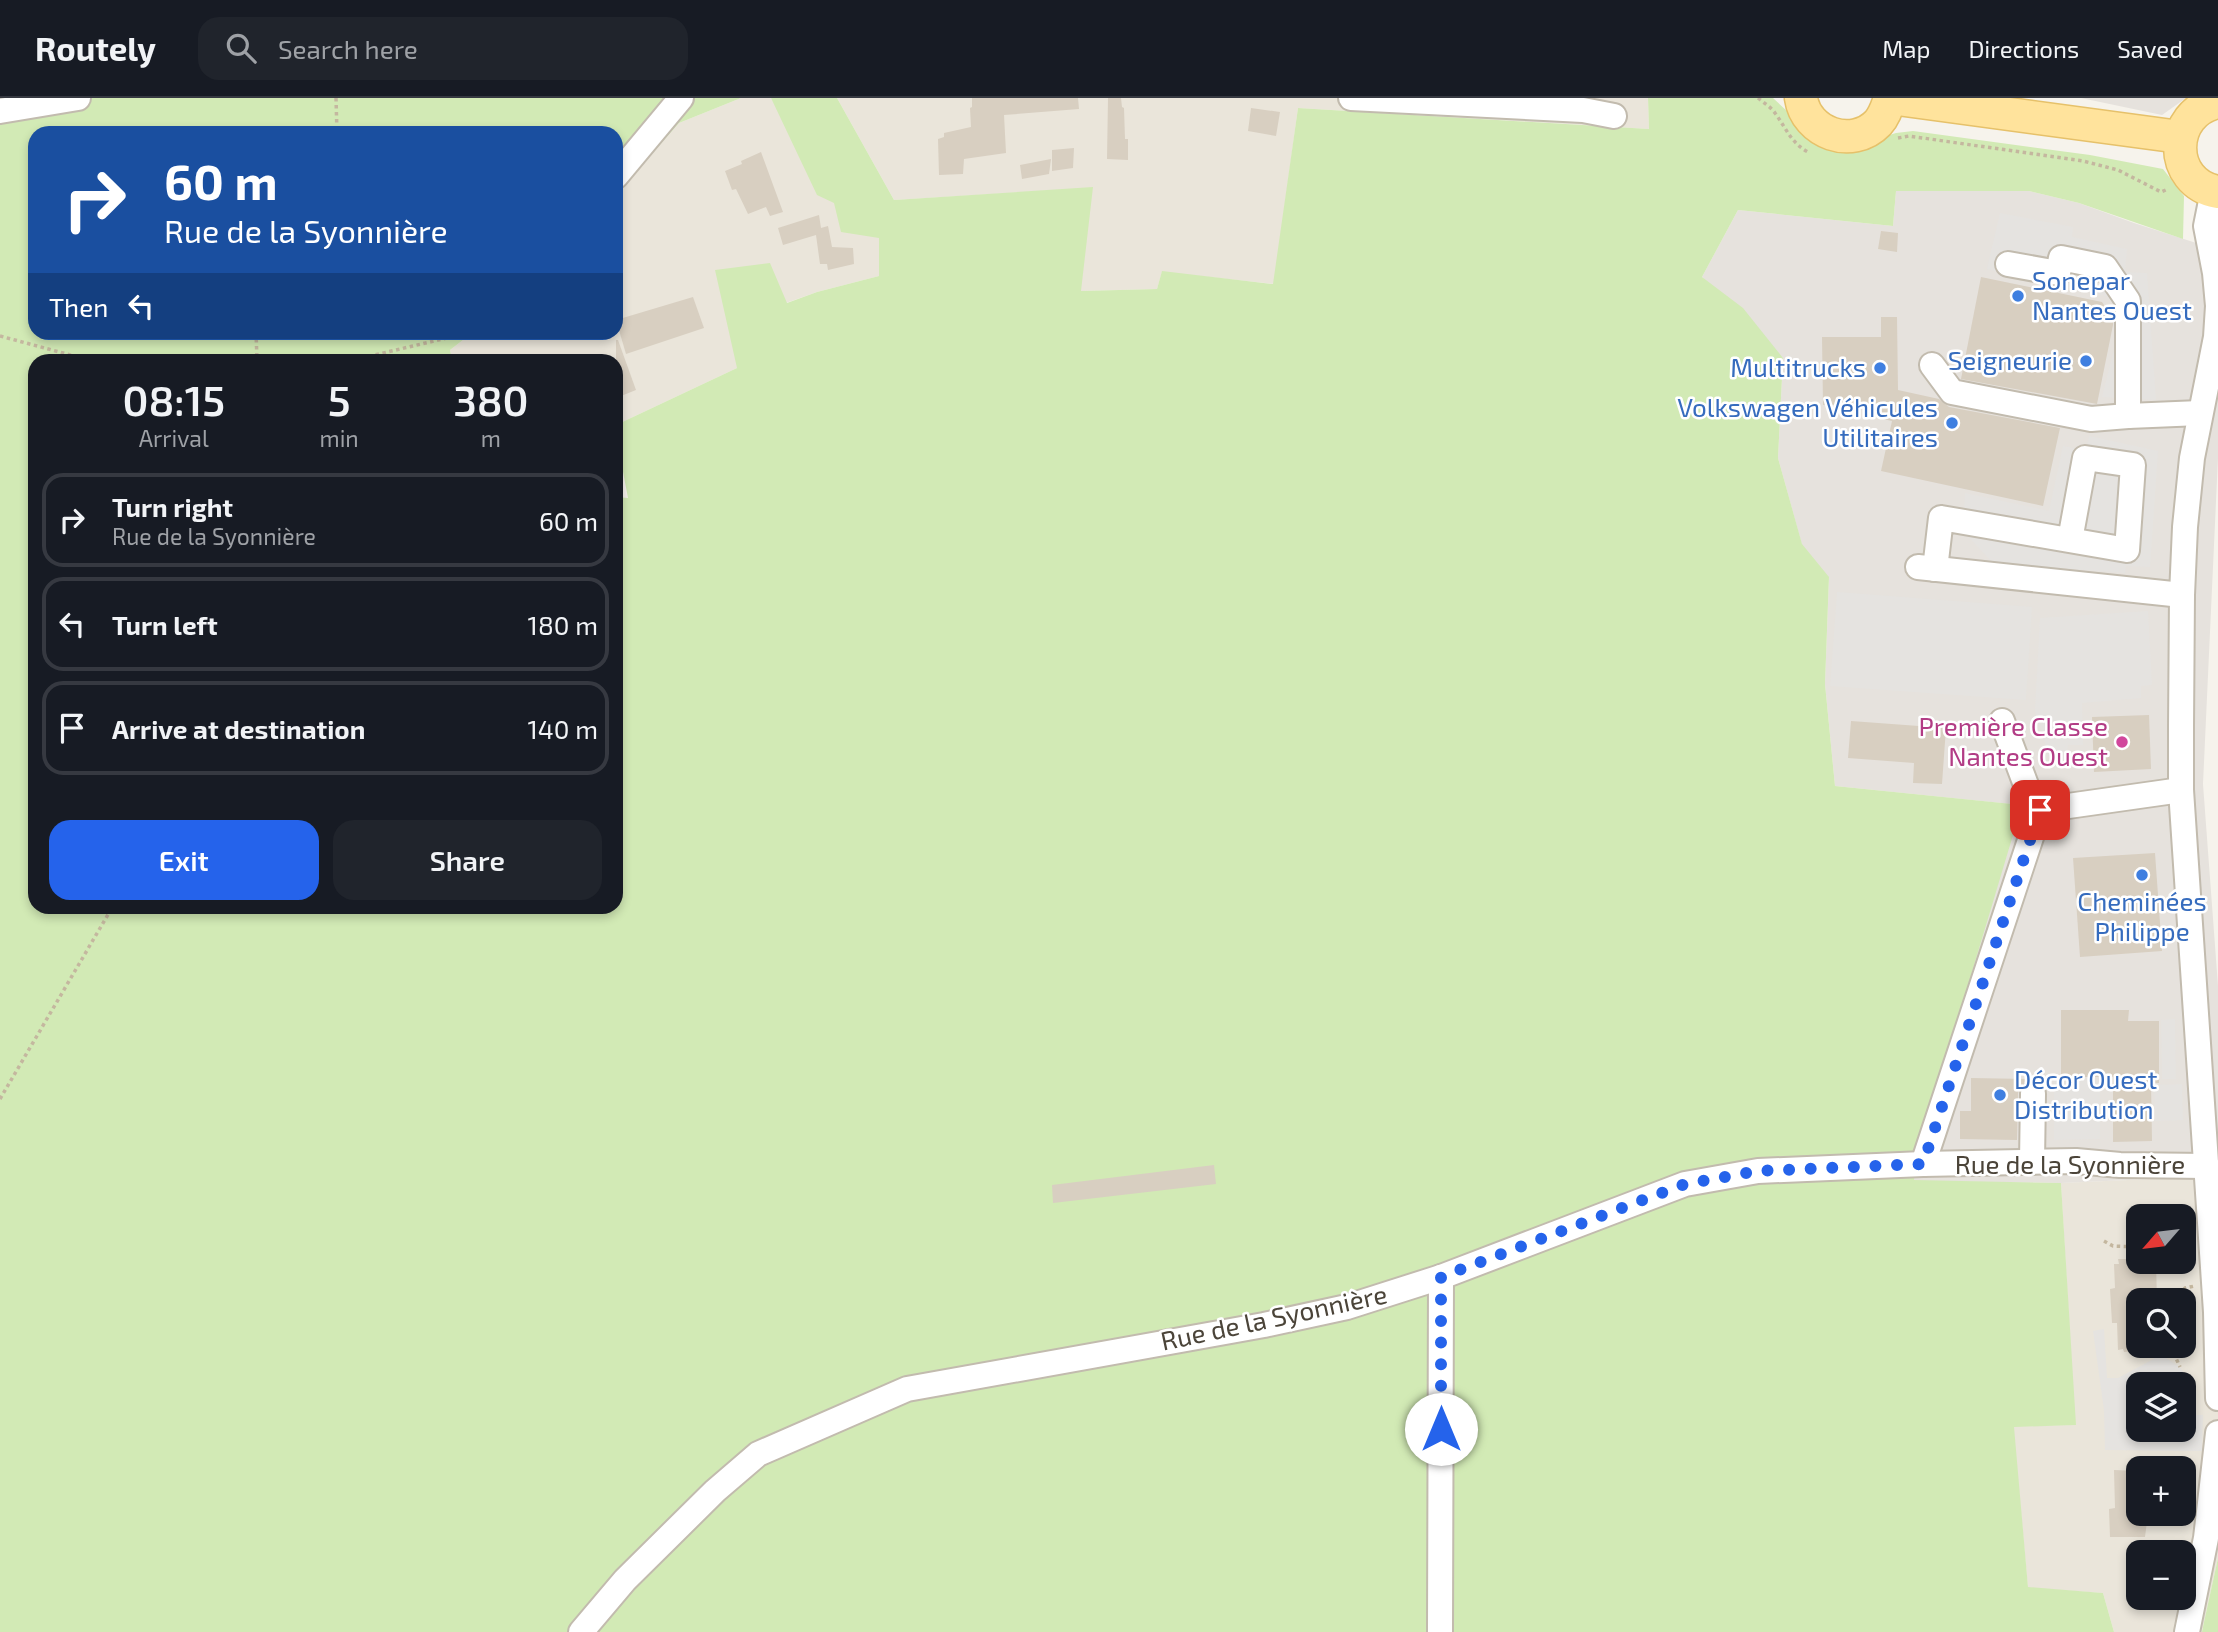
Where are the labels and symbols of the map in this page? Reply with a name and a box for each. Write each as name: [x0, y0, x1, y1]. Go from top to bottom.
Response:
place label: Sonepar Nantes Ouest: [2032, 264, 2192, 325]
marker: Sonepar Nantes Ouest: [2010, 288, 2026, 304]
place label: Seigneurie: [1948, 344, 2072, 375]
place label: Multitrucks: [1730, 351, 1866, 382]
marker: Seigneurie: [2078, 353, 2094, 369]
marker: Multitrucks: [1872, 360, 1888, 376]
place label: Volkswagen Véhicules Utilitaires: [1677, 391, 1938, 452]
marker: Volkswagen Véhicules Utilitaires: [1944, 415, 1960, 431]
place label: Première Classe Nantes Ouest: [1918, 710, 2108, 771]
marker: Première Classe Nantes Ouest: [2114, 734, 2130, 750]
pin: [2010, 780, 2070, 840]
marker: Cheminées Philippe: [2134, 867, 2150, 883]
place label: Cheminées Philippe: [2077, 885, 2207, 946]
place label: Décor Ouest Distribution: [2014, 1063, 2158, 1124]
marker: Décor Ouest Distribution: [1992, 1087, 2008, 1103]
street label: Rue de la Syonnière: [1955, 1148, 2185, 1179]
north arrow: [2126, 1204, 2196, 1274]
street label: Rue de la Syonnière: [1158, 1277, 1390, 1356]
position arrow: [1404, 1392, 1478, 1466]

